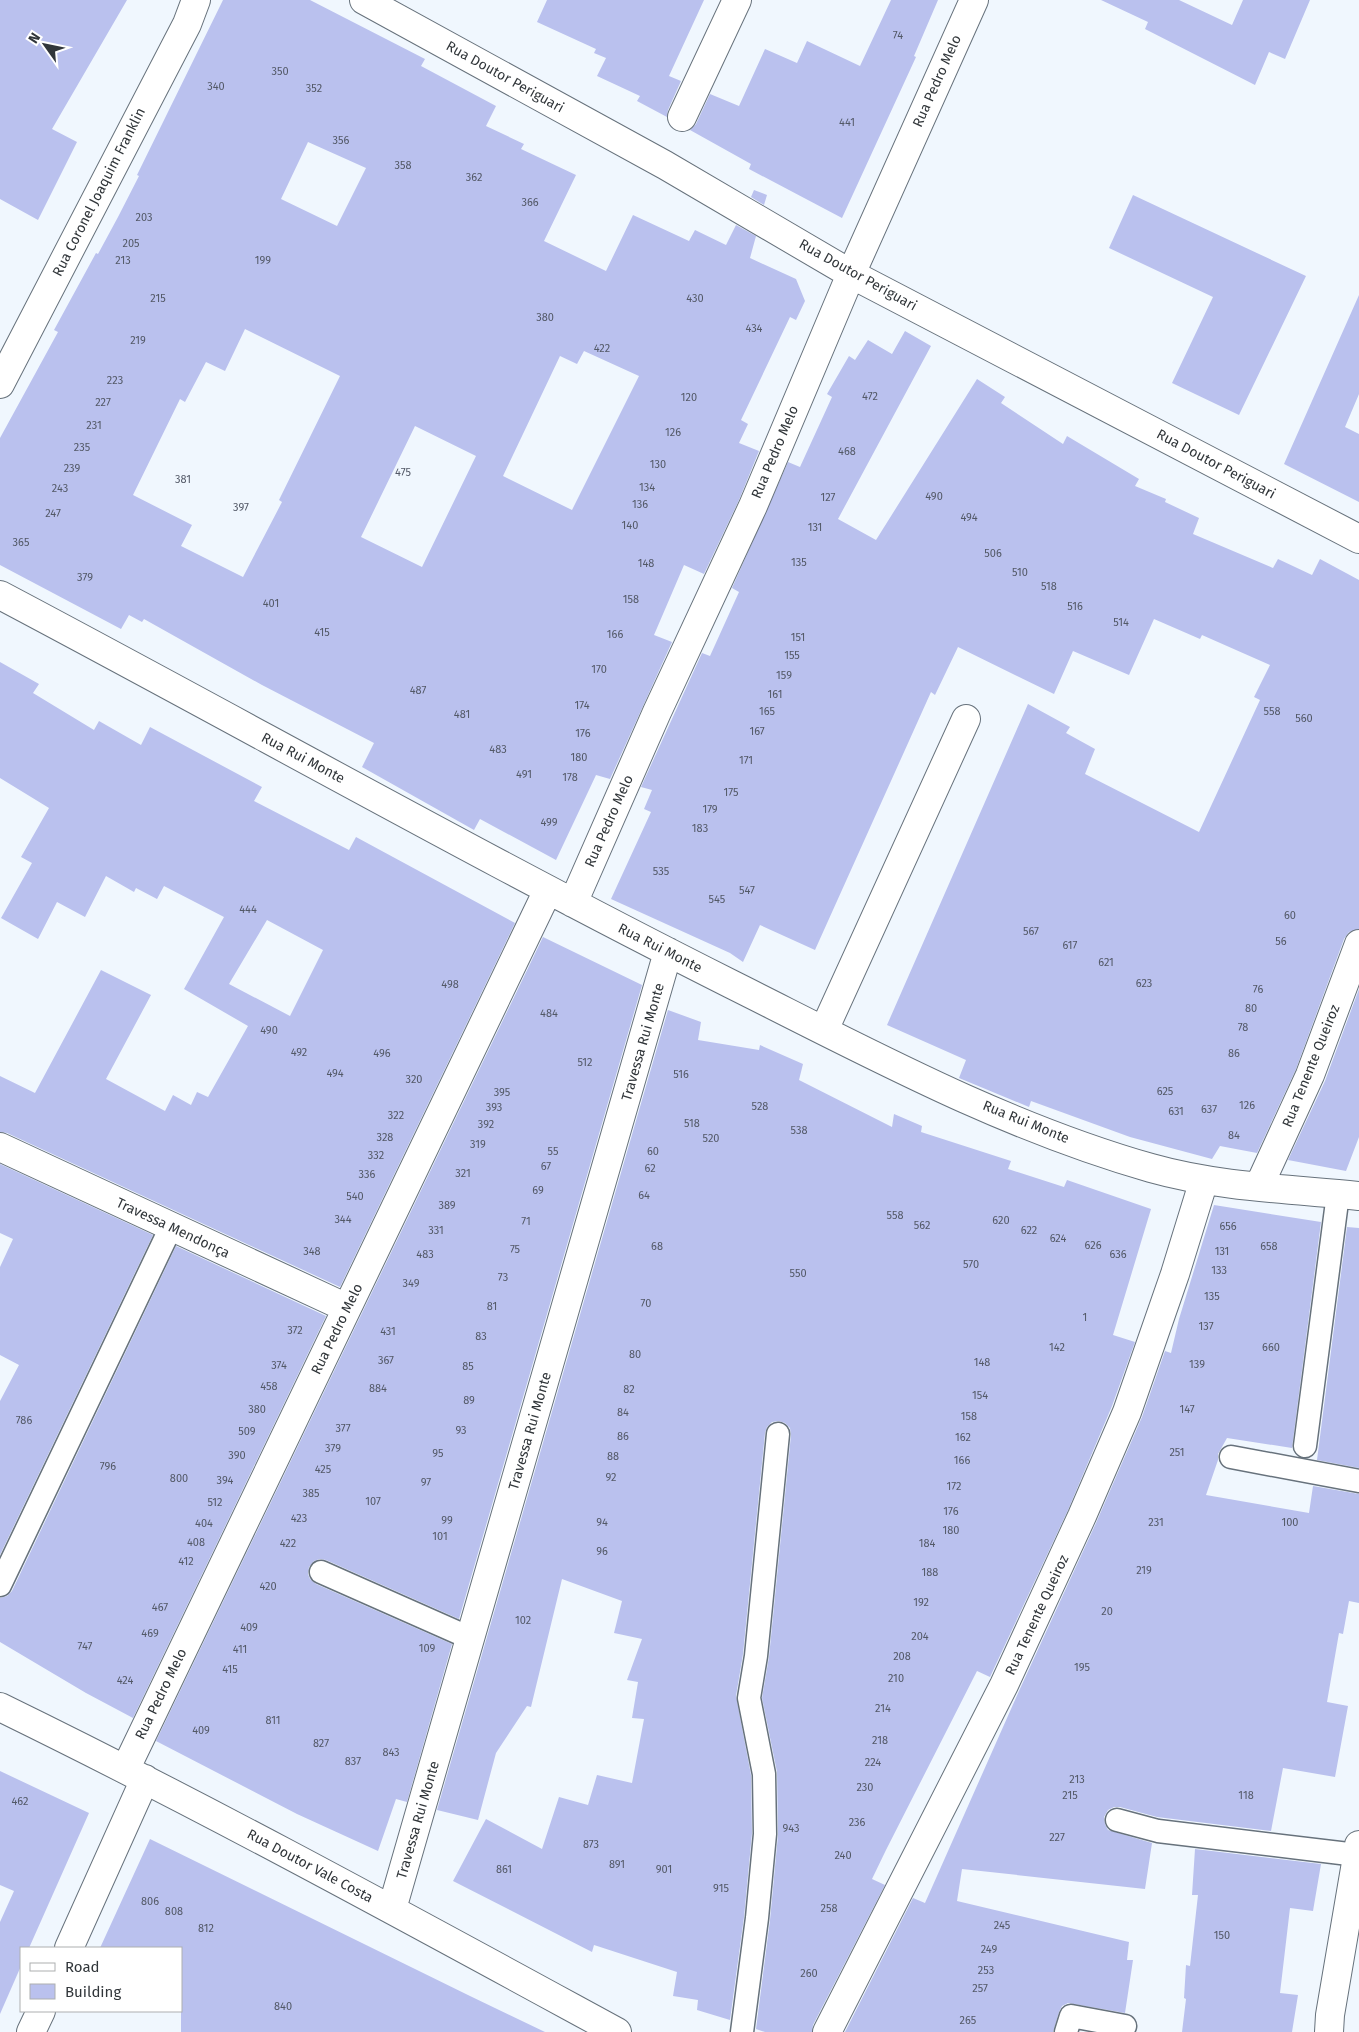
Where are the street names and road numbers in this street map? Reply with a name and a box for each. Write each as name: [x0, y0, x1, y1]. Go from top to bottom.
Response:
street label: Rua Pedro Melo: [909, 32, 965, 130]
street label: Rua Doutor Periguari: [443, 37, 567, 117]
street label: Rua Coronel Joaquim Franklin: [49, 105, 149, 279]
street label: Rua Doutor Periguari: [796, 235, 920, 315]
street label: Rua Pedro Melo: [748, 403, 802, 501]
street label: Rua Doutor Periguari: [1154, 425, 1278, 503]
street label: Rua Rui Monte: [258, 729, 348, 787]
street label: Rua Pedro Melo: [581, 772, 637, 870]
street label: Rua Rui Monte: [615, 920, 705, 976]
street label: Travessa Rui Monte: [618, 981, 668, 1103]
street label: Rua Tenente Queiroz: [1279, 1002, 1343, 1130]
street label: Rua Rui Monte: [980, 1097, 1072, 1147]
street label: Travessa Mendonça: [113, 1194, 233, 1262]
street label: Rua Pedro Melo: [308, 1281, 366, 1377]
street label: Travessa Rui Monte: [505, 1370, 555, 1492]
street label: Rua Tenente Queiroz: [1002, 1552, 1072, 1678]
street label: Rua Pedro Melo: [132, 1646, 190, 1742]
street label: Travessa Rui Monte: [393, 1759, 443, 1881]
street label: Rua Doutor Vale Costa: [244, 1826, 376, 1906]

